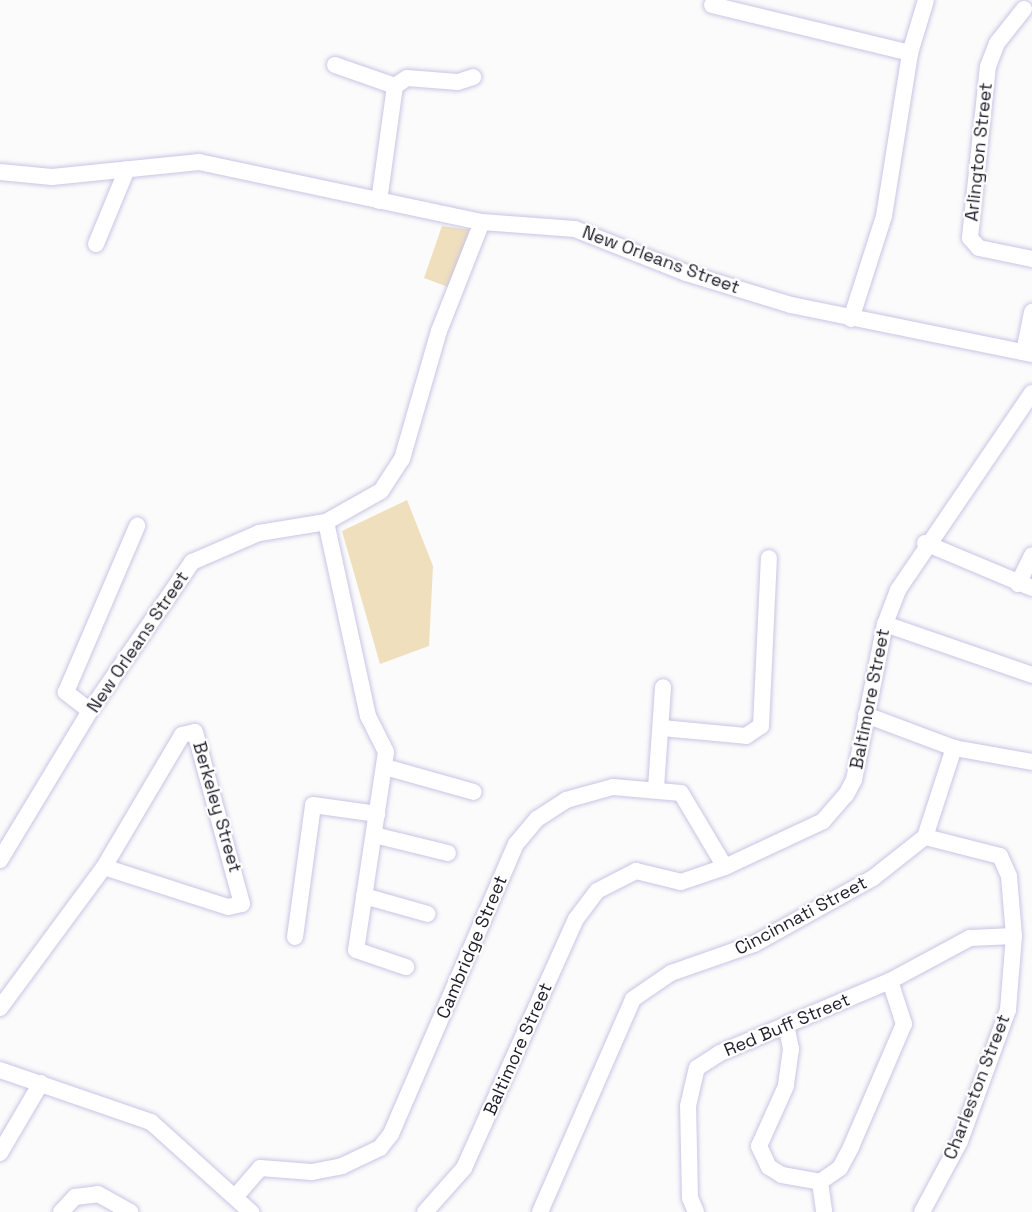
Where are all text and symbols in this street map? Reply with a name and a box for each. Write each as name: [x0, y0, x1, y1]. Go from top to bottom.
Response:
street label: Arlington Street: [961, 82, 997, 222]
street label: New Orleans Street: [579, 221, 743, 299]
street label: New Orleans Street: [83, 567, 193, 717]
street label: Baltimore Street: [846, 627, 894, 771]
street label: Berkeley Street: [188, 739, 246, 875]
street label: Cambridge Street: [432, 872, 512, 1022]
street label: Cincinnati Street: [731, 872, 871, 960]
street label: Baltimore Street: [479, 979, 557, 1119]
street label: Red Buff Street: [721, 989, 853, 1061]
street label: Charleston Street: [939, 1011, 1015, 1163]

